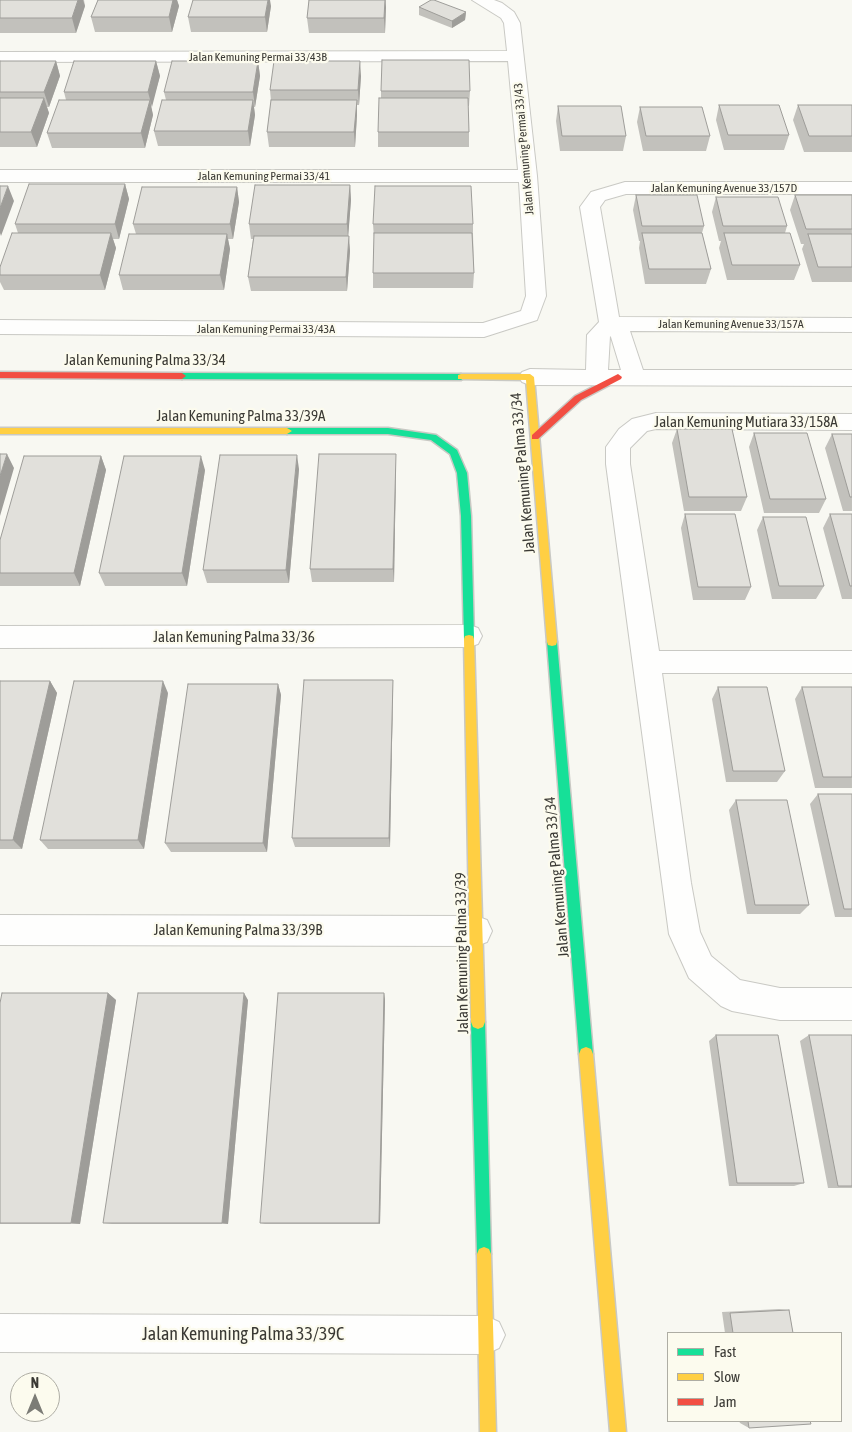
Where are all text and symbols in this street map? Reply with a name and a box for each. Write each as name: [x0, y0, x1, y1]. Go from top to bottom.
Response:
street label: Jalan Kemuning Permai 33/43B: [189, 50, 327, 64]
street label: Jalan Kemuning Permai 33/43: [511, 82, 537, 216]
street label: Jalan Kemuning Permai 33/41: [198, 169, 330, 183]
street label: Jalan Kemuning Avenue 33/157D: [651, 181, 797, 195]
street label: Jalan Kemuning Avenue 33/157A: [658, 317, 804, 331]
street label: Jalan Kemuning Permai 33/43A: [197, 322, 335, 336]
street label: Jalan Kemuning Palma 33/34: [64, 351, 226, 369]
street label: Jalan Kemuning Palma 33/34: [507, 392, 539, 554]
street label: Jalan Kemuning Palma 33/39A: [157, 407, 325, 425]
street label: Jalan Kemuning Mutiara 33/158A: [654, 413, 838, 431]
street label: Jalan Kemuning Palma 33/36: [153, 628, 315, 646]
street label: Jalan Kemuning Palma 33/34: [541, 796, 573, 958]
street label: Jalan Kemuning Palma 33/39: [452, 872, 472, 1034]
street label: Jalan Kemuning Palma 33/39B: [154, 921, 322, 939]
street label: Jalan Kemuning Palma 33/39C: [142, 1323, 344, 1345]
legend: [667, 1332, 842, 1422]
text: Fast: [714, 1343, 736, 1360]
text: Slow: [714, 1368, 740, 1385]
north arrow: [10, 1372, 60, 1422]
text: N: [31, 1375, 39, 1391]
text: Jam: [714, 1393, 737, 1410]

